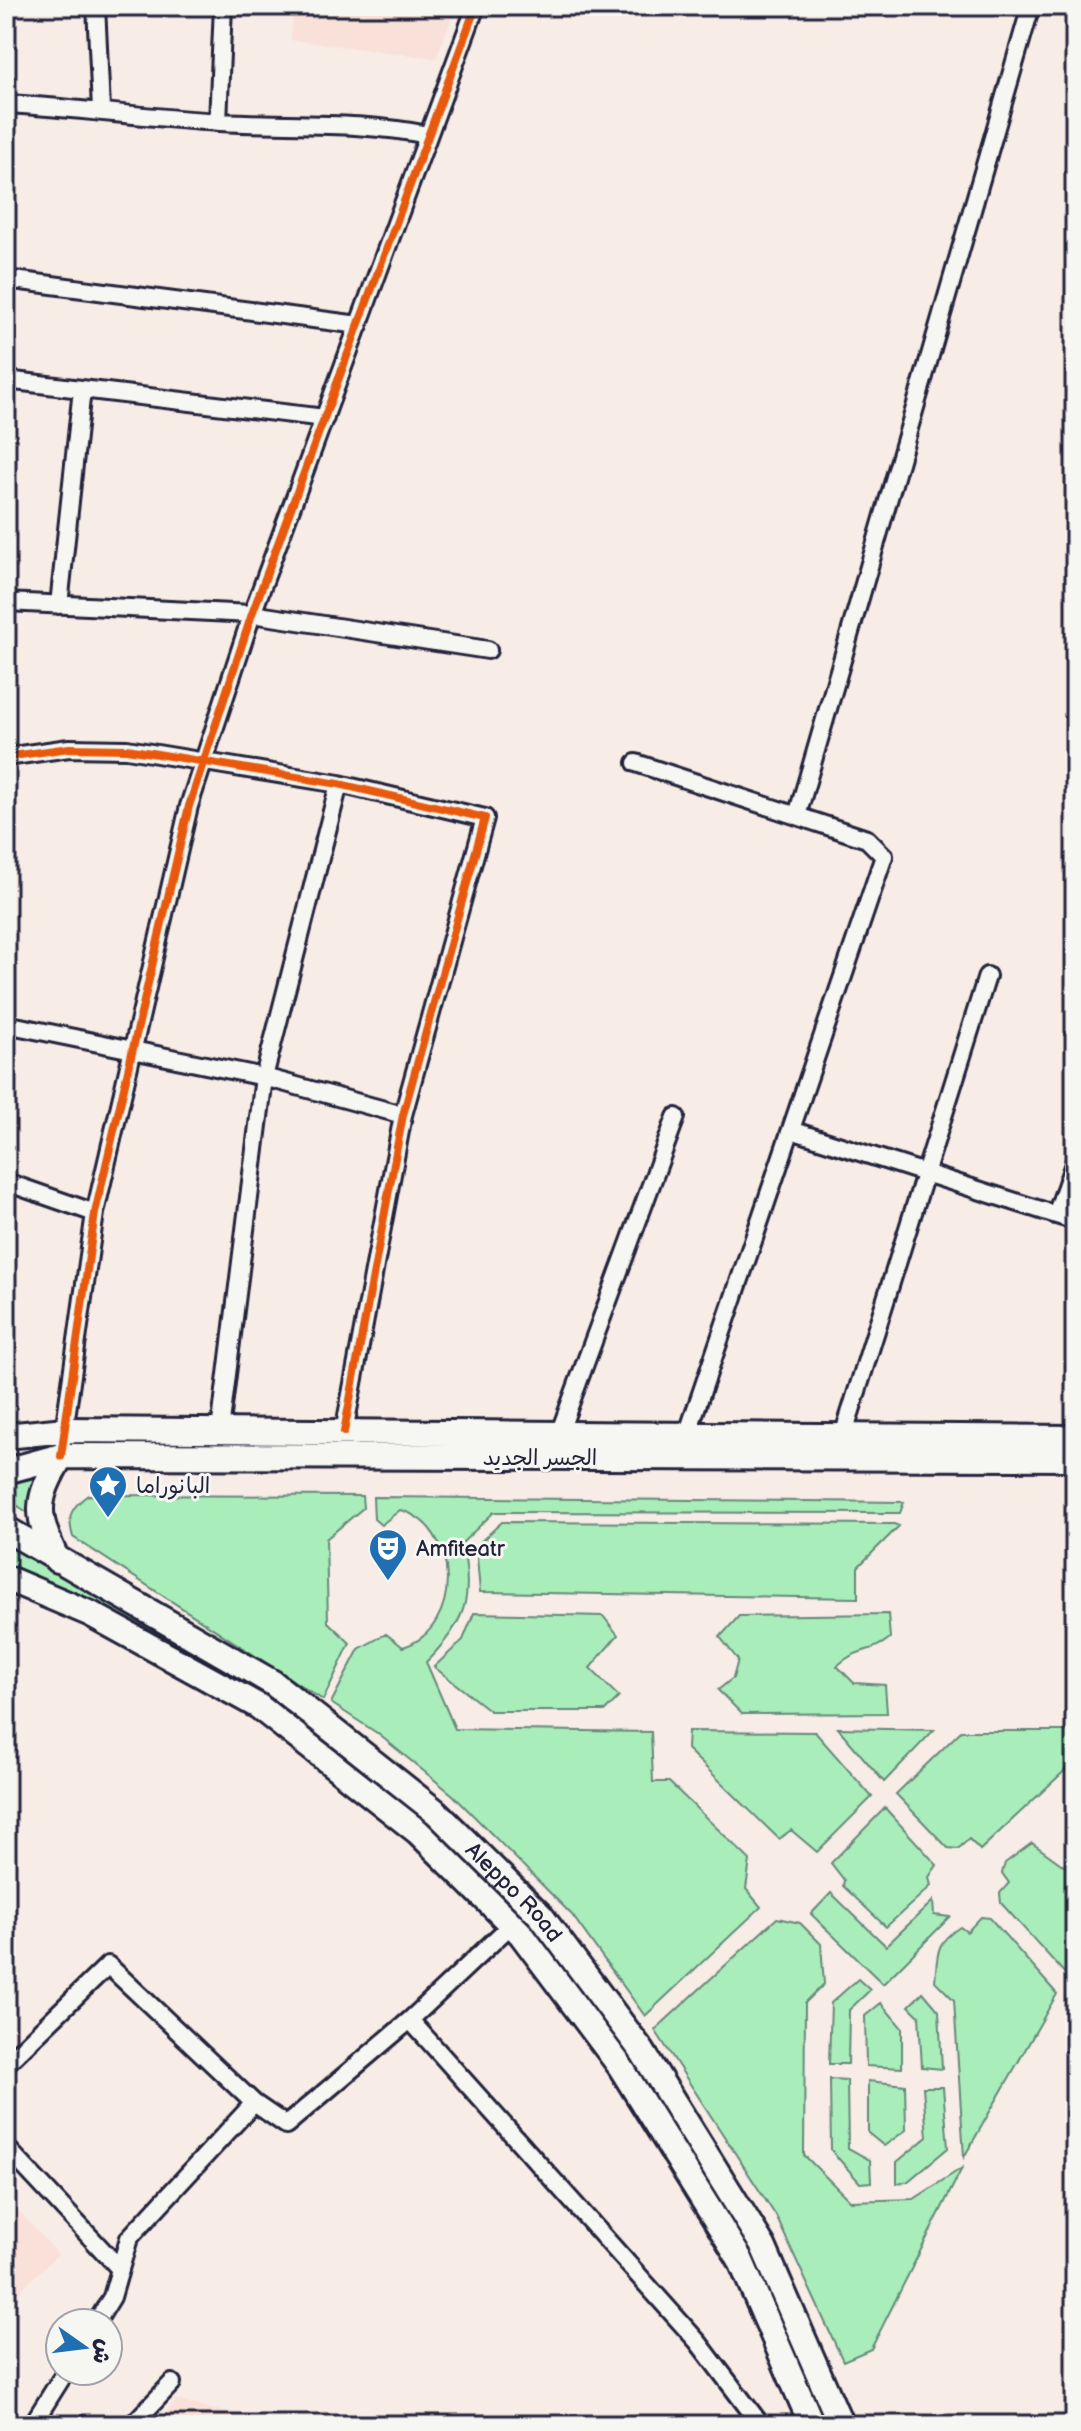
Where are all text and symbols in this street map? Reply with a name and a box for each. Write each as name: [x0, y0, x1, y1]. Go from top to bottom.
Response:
street label: الجسر الجديد: [483, 1445, 597, 1472]
place icon: البانوراما: [87, 1464, 129, 1519]
place label: البانوراما: [136, 1473, 210, 1500]
theatre icon: Amfiteatr: [367, 1527, 409, 1582]
place label: Amfiteatr: [416, 1536, 506, 1563]
street label: Aleppo Road: [459, 1837, 568, 1948]
north arrow: [44, 2307, 124, 2387]
text: ش: [86, 2336, 118, 2366]

